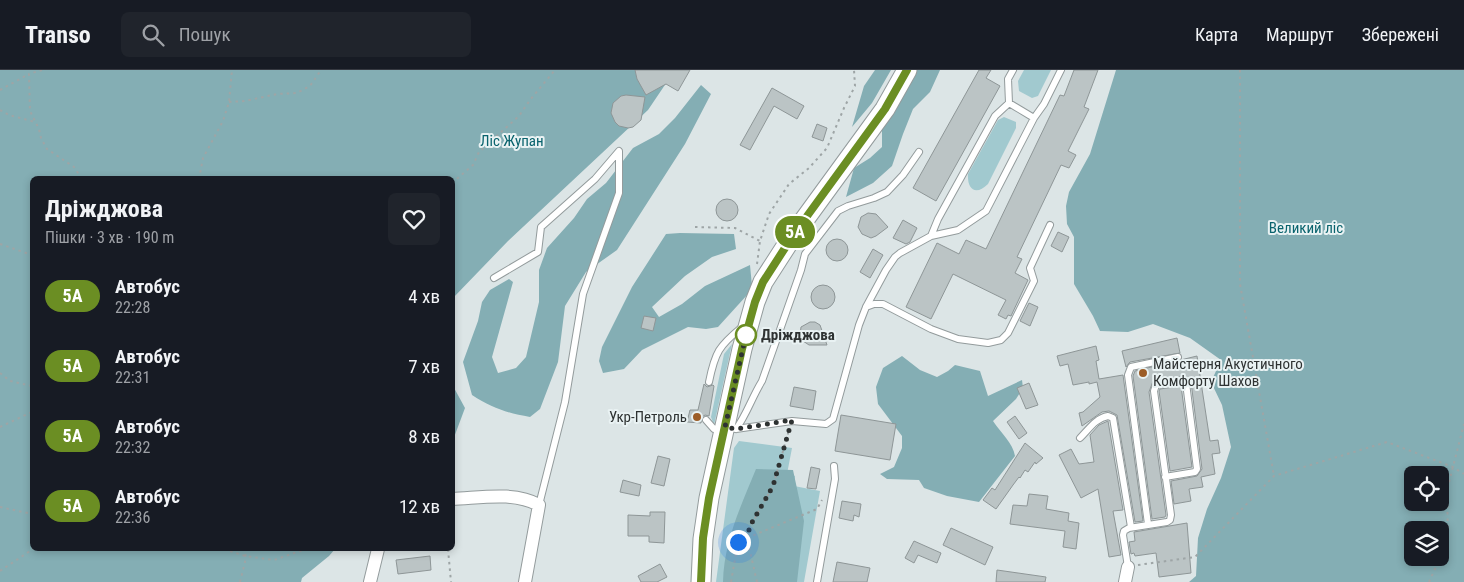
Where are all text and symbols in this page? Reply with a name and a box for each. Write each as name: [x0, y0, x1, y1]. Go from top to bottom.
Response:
search box: [121, 12, 471, 57]
text: Transo: [25, 21, 91, 49]
icon: search: [139, 21, 167, 49]
text: Пошук: [179, 23, 231, 46]
text: Карта: [1195, 24, 1238, 45]
text: Маршрут: [1266, 24, 1334, 45]
text: Збережені: [1362, 24, 1439, 45]
park label: Ліс Жупан: [480, 132, 544, 150]
button: heart: [388, 193, 440, 245]
text: Дріжджова: [45, 195, 163, 223]
line badge: 5А: [772, 216, 818, 248]
park label: Великий ліс: [1269, 219, 1343, 237]
text: 5А: [785, 221, 805, 242]
text: Пішки · 3 хв · 190 m: [45, 228, 174, 247]
text: Автобус: [115, 275, 180, 298]
text: 5А: [63, 285, 82, 306]
text: 4 хв: [408, 285, 440, 308]
text: 22:28: [115, 298, 150, 317]
marker: Дріжджова: [735, 324, 757, 346]
place label: Дріжджова: [761, 326, 835, 344]
text: Автобус: [115, 345, 180, 368]
text: 5А: [63, 355, 82, 376]
text: 7 хв: [408, 355, 440, 378]
place label: Майстерня Акустичного Комфорту Шахов: [1153, 355, 1303, 390]
marker: Майстерня Акустичного Комфорту Шахов: [1137, 367, 1149, 379]
text: 22:31: [115, 368, 150, 387]
place label: Укр-Петроль: [609, 408, 687, 426]
marker: Укр-Петроль: [691, 411, 703, 423]
text: Автобус: [115, 415, 180, 438]
text: 5А: [63, 425, 82, 446]
text: 8 хв: [408, 425, 440, 448]
text: 22:32: [115, 438, 150, 457]
map controls: [1404, 466, 1449, 566]
button: locate: [1404, 466, 1449, 511]
text: Автобус: [115, 485, 180, 508]
text: 5А: [63, 495, 82, 516]
text: 12 хв: [399, 495, 440, 518]
text: 22:36: [115, 508, 150, 527]
button: layers: [1404, 521, 1449, 566]
your location: [726, 530, 751, 555]

